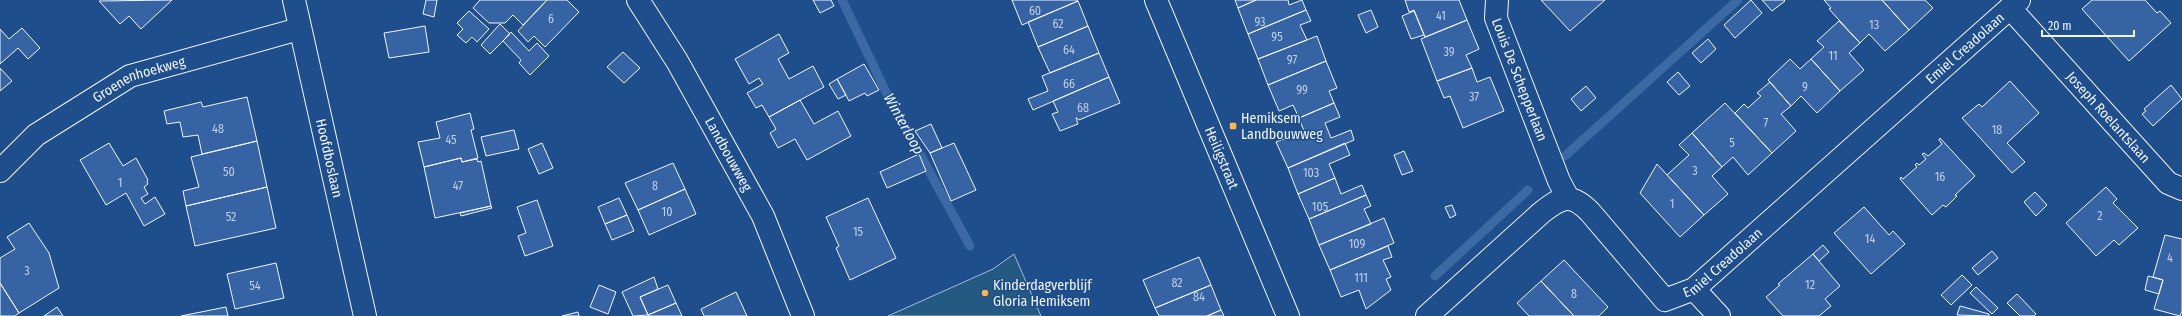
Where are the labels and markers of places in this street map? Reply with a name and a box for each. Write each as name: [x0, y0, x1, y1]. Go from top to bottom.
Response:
place label: Hemiksem Landbouwweg: [1241, 110, 1323, 143]
marker: Hemiksem Landbouwweg: [1228, 121, 1238, 131]
place label: Kinderdagverblijf Gloria Hemiksem: [993, 277, 1093, 310]
marker: Kinderdagverblijf Gloria Hemiksem: [980, 288, 990, 298]

